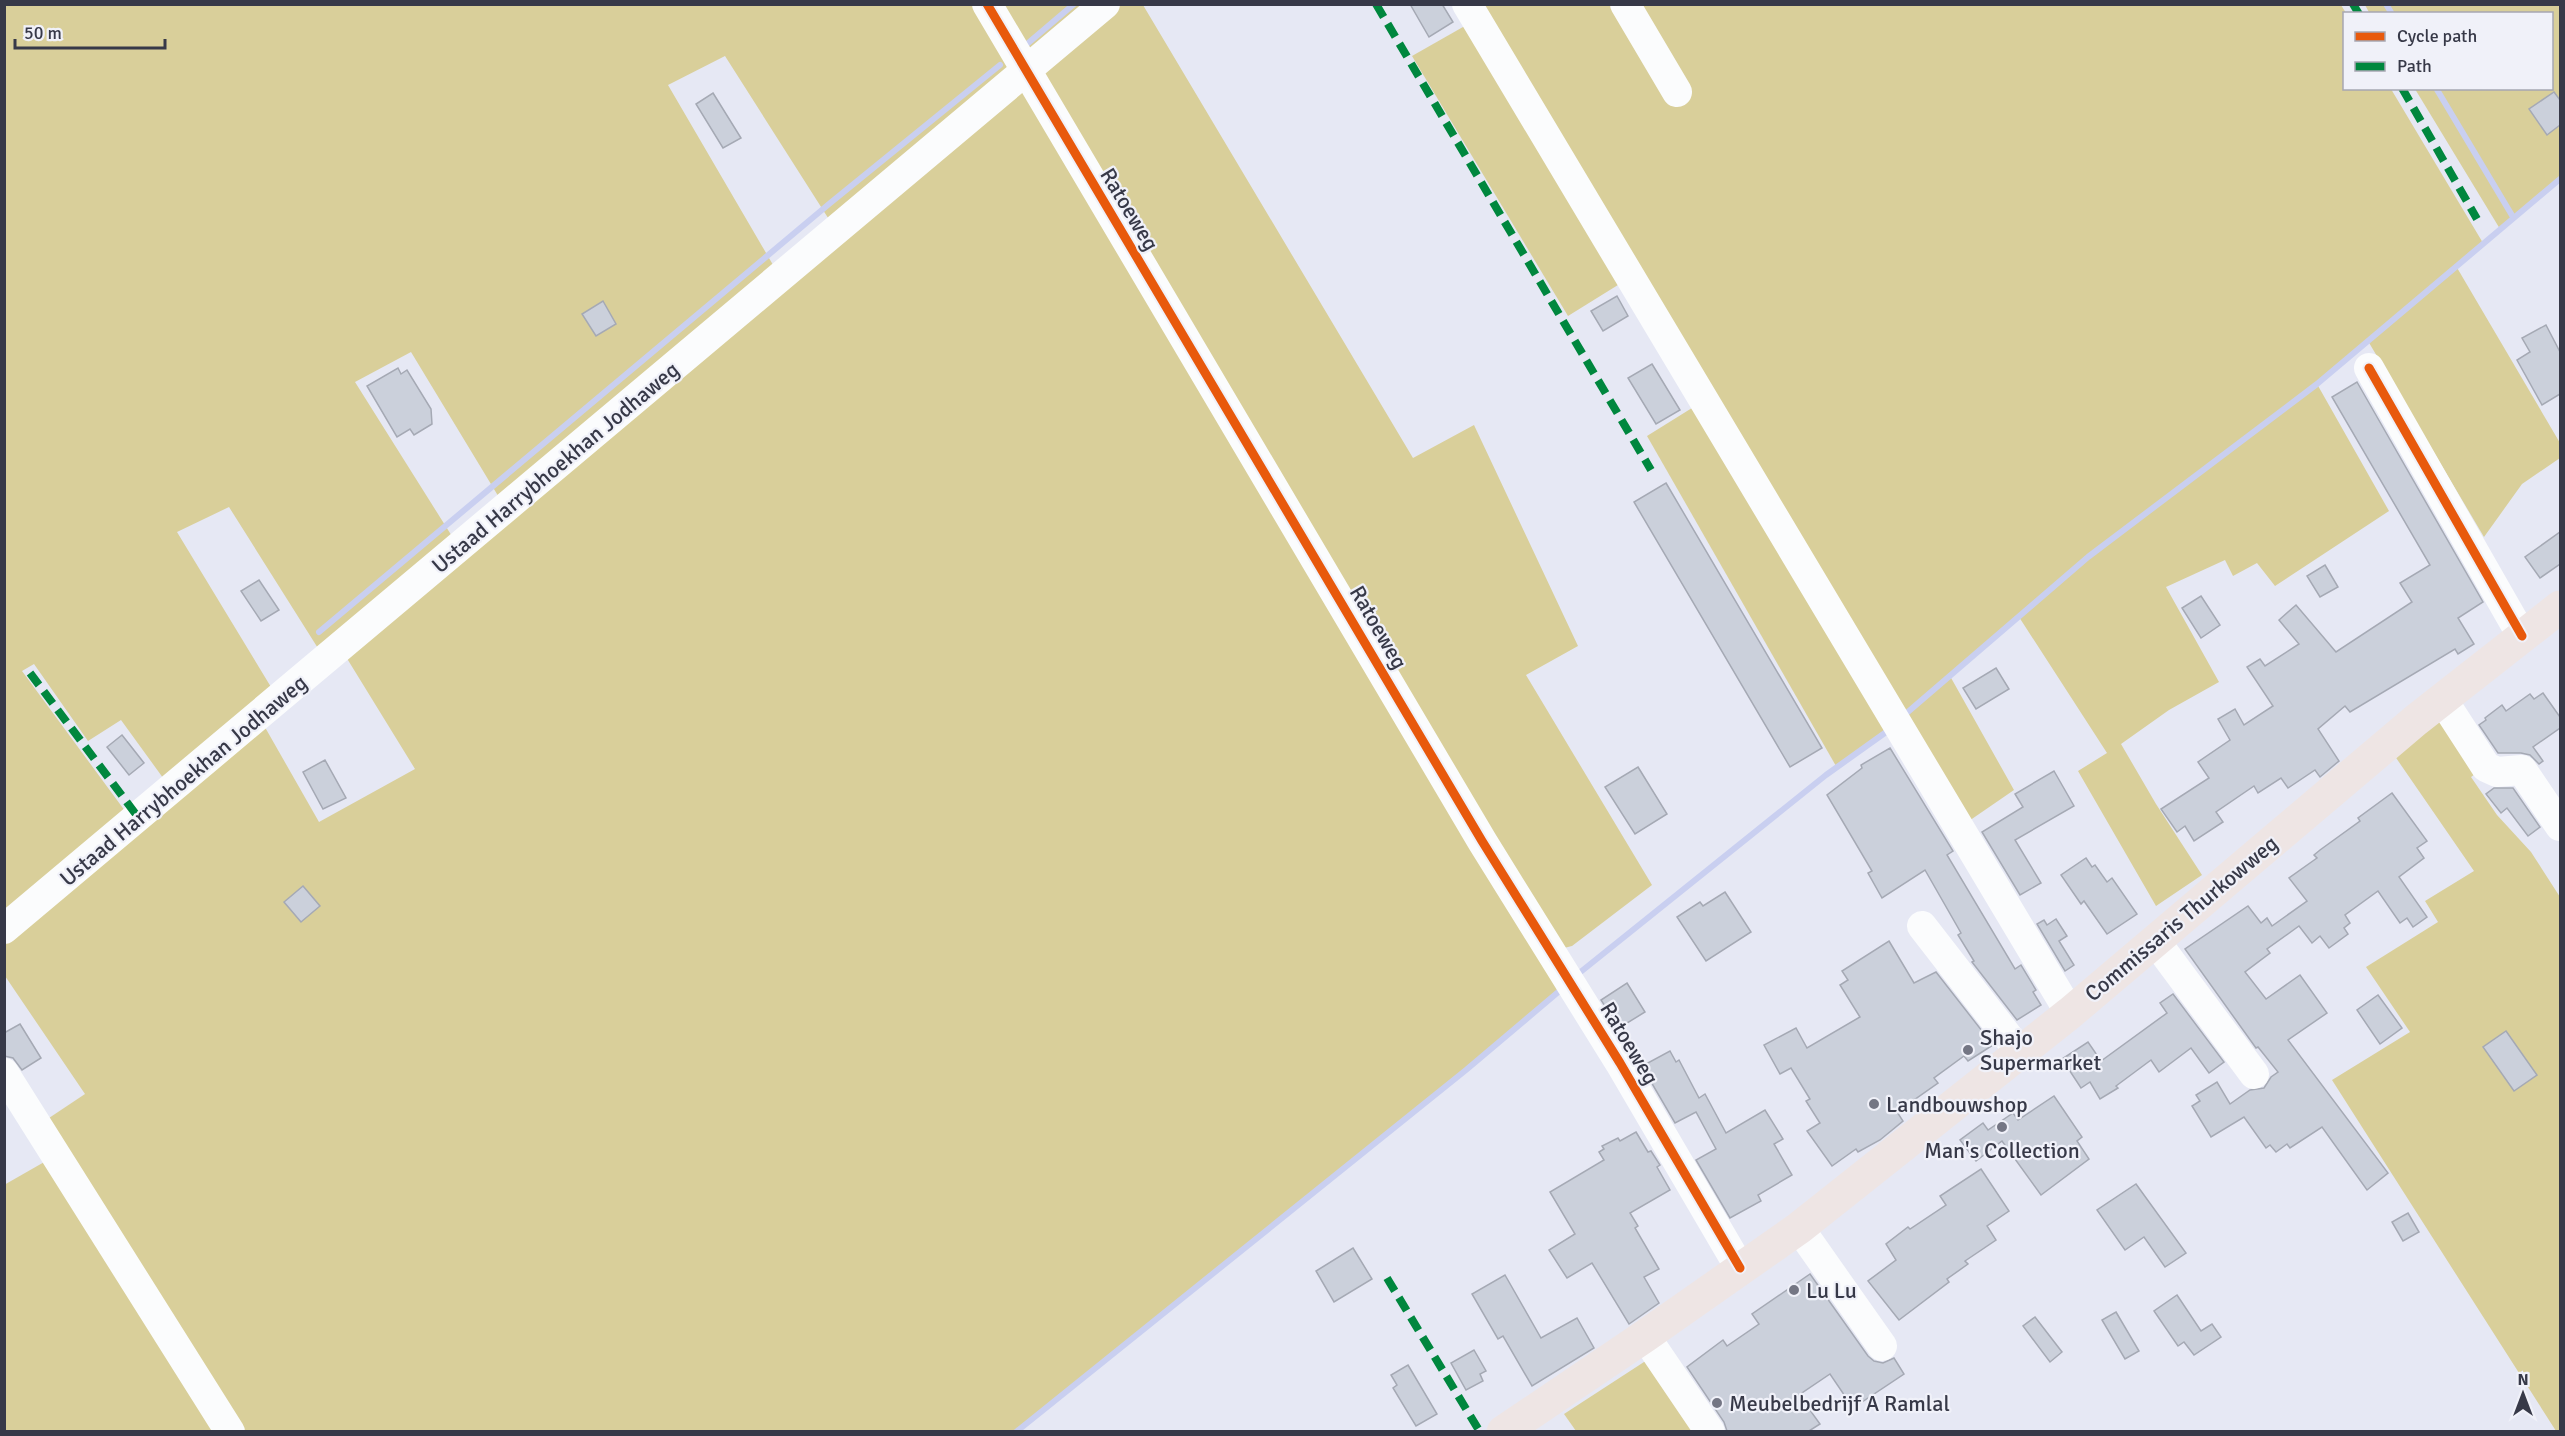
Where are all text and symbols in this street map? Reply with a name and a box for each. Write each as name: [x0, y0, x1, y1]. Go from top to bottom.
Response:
scale bar: [15, 12, 165, 50]
legend: [2343, 12, 2553, 90]
text: 50 m: [24, 22, 62, 44]
text: Cycle path: [2397, 25, 2477, 47]
text: Path: [2397, 55, 2432, 77]
street label: Ratoeweg: [1094, 163, 1165, 256]
street label: Ustaad Harrybhoekhan Jodhaweg: [426, 356, 684, 579]
street label: Ratoeweg: [1344, 581, 1413, 674]
street label: Ustaad Harrybhoekhan Jodhaweg: [54, 669, 312, 892]
street label: Commissaris Thurkowweg: [2079, 830, 2283, 1007]
street label: Ratoeweg: [1594, 997, 1665, 1090]
place label: Shajo Supermarket: [1980, 1024, 2101, 1076]
marker: Shajo Supermarket: [1961, 1043, 1975, 1057]
place label: Landbouwshop: [1886, 1091, 2028, 1118]
marker: Landbouwshop: [1867, 1097, 1881, 1111]
marker: Man's Collection: [1995, 1120, 2009, 1134]
place label: Man's Collection: [1924, 1137, 2080, 1164]
place label: Lu Lu: [1806, 1277, 1857, 1304]
marker: Lu Lu: [1787, 1283, 1801, 1297]
north arrow: [2493, 1364, 2553, 1424]
text: N: [2517, 1370, 2529, 1390]
place label: Meubelbedrijf A Ramlal: [1729, 1390, 1950, 1417]
marker: Meubelbedrijf A Ramlal: [1710, 1396, 1724, 1410]

